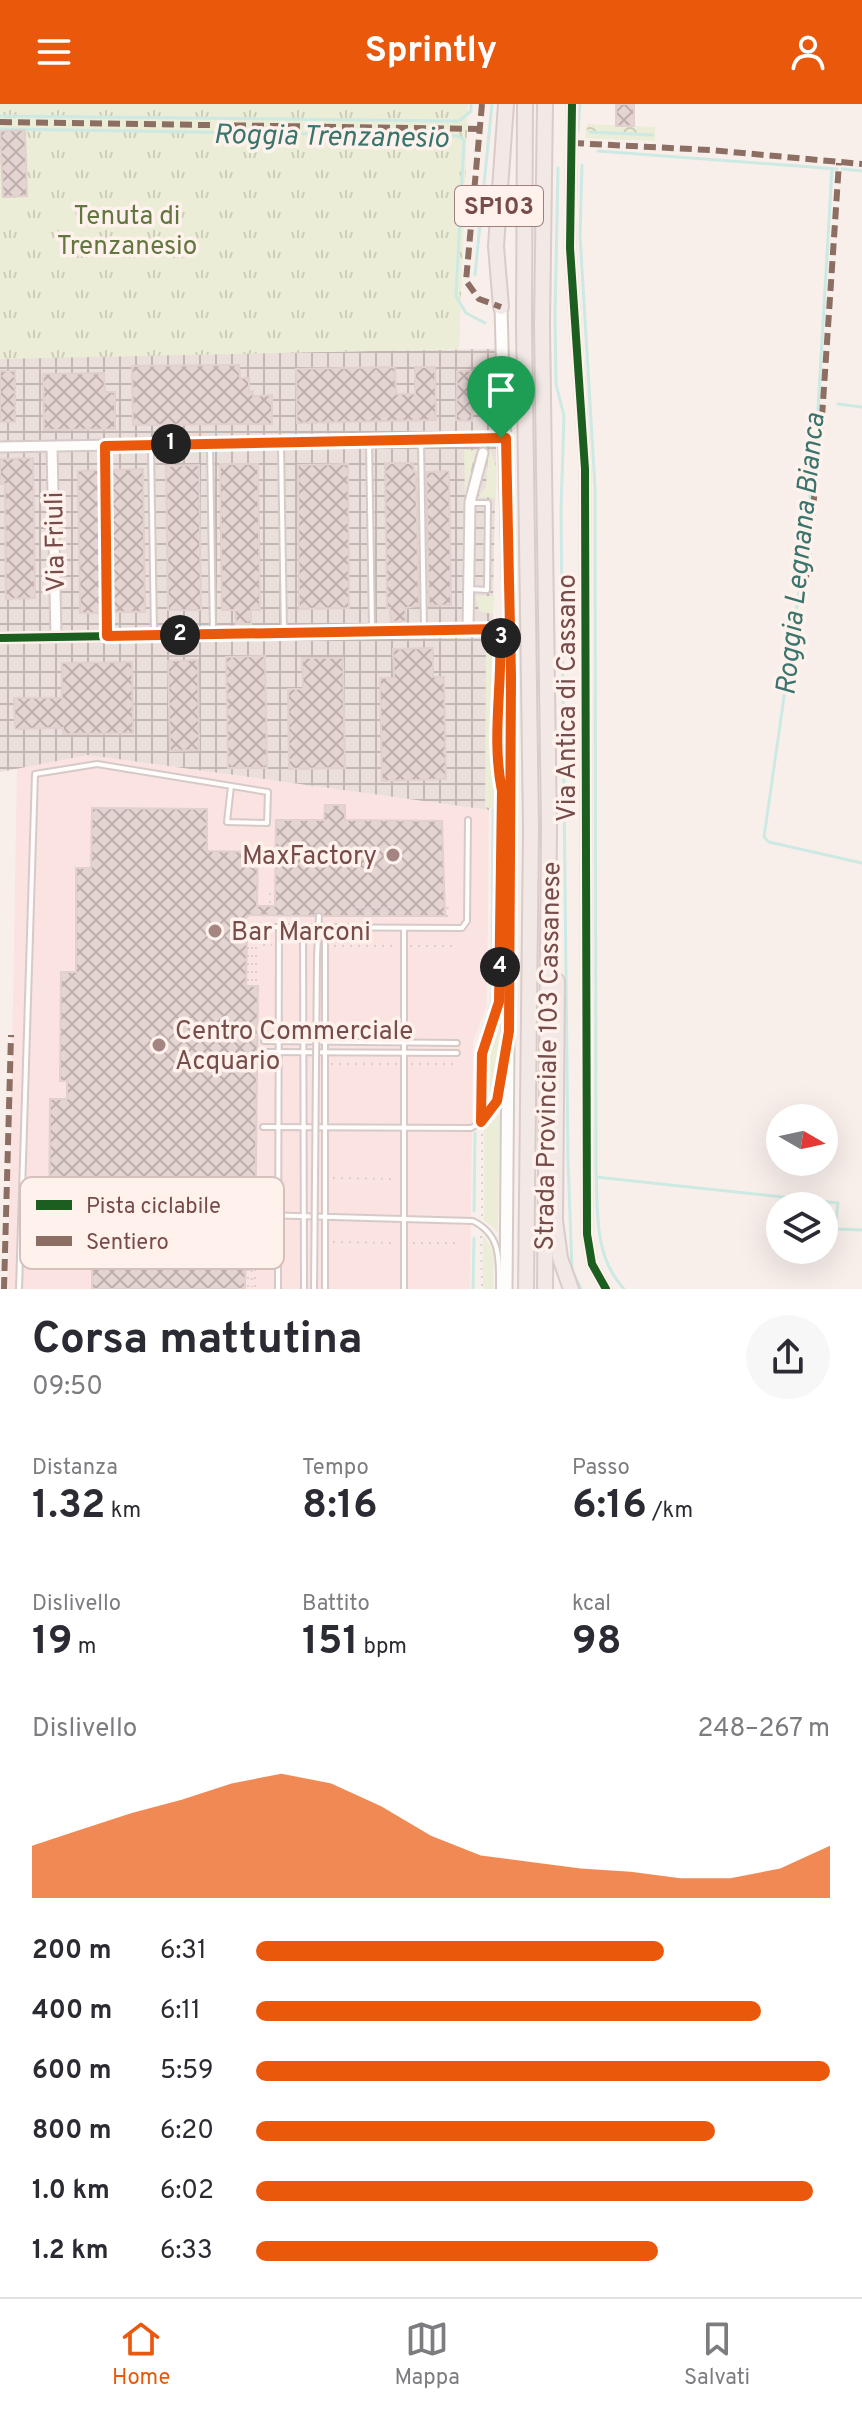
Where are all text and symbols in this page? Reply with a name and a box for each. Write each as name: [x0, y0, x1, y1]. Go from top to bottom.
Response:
text: Sprintly: [365, 29, 497, 75]
icon: menu: [32, 30, 76, 74]
icon: person: [786, 30, 830, 74]
water label: Roggia Trenzanesio: [213, 118, 449, 158]
road number: SP103: [455, 186, 543, 226]
park label: Tenuta di Trenzanesio: [57, 201, 197, 264]
pin: [467, 356, 535, 438]
icon: arrive: [479, 368, 523, 412]
water label: Roggia Legnana Bianca: [769, 411, 835, 697]
pin: 1: [151, 424, 191, 464]
text: 1: [167, 430, 175, 457]
street label: Via Friuli: [39, 491, 74, 593]
street label: Via Antica di Cassano: [552, 574, 585, 822]
pin: 2: [160, 615, 200, 655]
pin: 3: [481, 618, 521, 658]
text: 2: [173, 621, 187, 648]
text: 3: [494, 624, 508, 651]
place label: MaxFactory: [242, 841, 377, 874]
marker: MaxFactory: [384, 846, 402, 864]
street label: Strada Provinciale 103 Cassanese: [530, 861, 569, 1251]
place label: Bar Marconi: [231, 917, 371, 950]
marker: Bar Marconi: [206, 922, 224, 940]
pin: 4: [480, 947, 520, 987]
text: 4: [493, 953, 507, 980]
place label: Centro Commerciale Acquario: [175, 1016, 413, 1079]
marker: Centro Commerciale Acquario: [150, 1036, 168, 1054]
north arrow: [766, 1104, 838, 1176]
map controls: [766, 1104, 838, 1264]
legend: [20, 1177, 284, 1269]
button: layers: [766, 1192, 838, 1264]
text: Pista ciclabile: [86, 1194, 221, 1221]
text: Sentiero: [86, 1230, 169, 1257]
text: Corsa mattutina: [32, 1313, 363, 1369]
button: share: [746, 1315, 830, 1399]
text: 09:50: [32, 1371, 103, 1404]
text: Distanza: [32, 1455, 118, 1482]
text: Tempo: [302, 1455, 369, 1482]
text: Passo: [572, 1455, 630, 1482]
text: 1.32: [32, 1482, 106, 1532]
text: 8:16: [302, 1482, 377, 1532]
text: 6:16: [572, 1482, 647, 1532]
text: km: [106, 1498, 141, 1525]
text: /km: [647, 1498, 693, 1525]
text: Dislivello: [32, 1591, 121, 1618]
text: Battito: [302, 1591, 370, 1618]
text: kcal: [572, 1591, 611, 1618]
text: 19: [32, 1618, 73, 1668]
text: 151: [302, 1618, 358, 1668]
text: 98: [572, 1618, 622, 1668]
text: m: [73, 1634, 96, 1661]
text: bpm: [358, 1634, 407, 1661]
text: Dislivello: [32, 1713, 137, 1746]
text: 248–267 m: [698, 1713, 830, 1746]
text: 200 m: [32, 1935, 111, 1968]
text: 6:31: [160, 1935, 207, 1968]
text: 400 m: [32, 1995, 112, 2028]
text: 6:11: [160, 1995, 201, 2028]
text: 600 m: [32, 2055, 112, 2088]
text: 5:59: [160, 2055, 213, 2088]
text: 800 m: [32, 2115, 112, 2148]
text: 6:20: [160, 2115, 214, 2148]
text: 1.0 km: [32, 2175, 110, 2208]
text: 6:02: [160, 2175, 214, 2208]
text: 1.2 km: [32, 2235, 109, 2268]
text: 6:33: [160, 2235, 213, 2268]
tab: Home: [112, 2317, 170, 2392]
tab: Mappa: [394, 2317, 460, 2392]
tab: Salvati: [684, 2317, 750, 2392]

